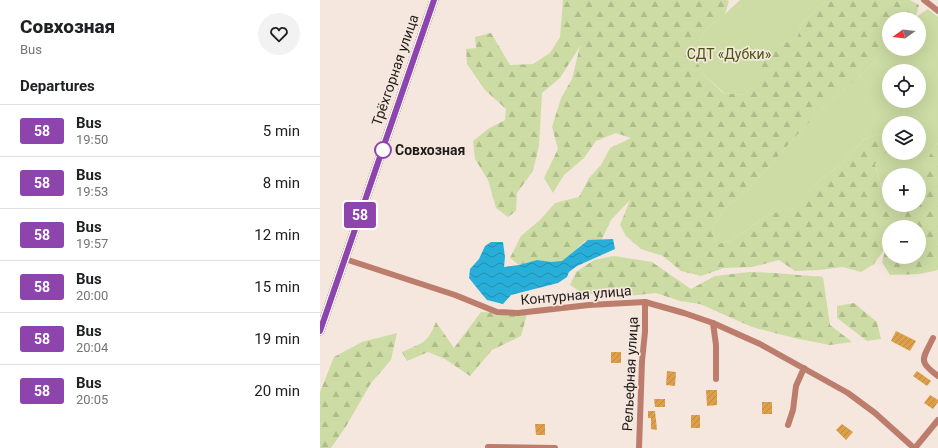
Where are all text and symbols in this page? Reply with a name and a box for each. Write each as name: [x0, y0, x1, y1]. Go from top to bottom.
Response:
street label: Трёхгорная улица: [368, 12, 422, 128]
north arrow: [882, 12, 926, 56]
map controls: [882, 12, 926, 264]
button: heart: [258, 13, 300, 55]
text: Совхозная: [20, 15, 115, 38]
text: Bus: [20, 42, 42, 57]
park label: СДТ «Дубки»: [687, 46, 772, 62]
button: locate: [882, 64, 926, 108]
text: Departures: [20, 77, 95, 95]
text: Bus: [76, 114, 102, 132]
button: layers: [882, 116, 926, 160]
text: 5 min: [263, 122, 300, 140]
text: 58: [34, 123, 50, 139]
text: 19:50: [76, 132, 108, 147]
marker: Совхозная: [374, 141, 392, 159]
place label: Совхозная: [395, 142, 465, 158]
text: Bus: [76, 166, 102, 184]
button: +: [882, 168, 926, 212]
text: 8 min: [263, 174, 300, 192]
text: 58: [34, 175, 50, 191]
text: 19:53: [76, 184, 108, 199]
line badge: 58: [342, 202, 378, 228]
text: 58: [352, 207, 368, 223]
text: Bus: [76, 218, 102, 236]
button: −: [882, 220, 926, 264]
text: 12 min: [254, 226, 300, 244]
text: 58: [34, 227, 50, 243]
text: 19:57: [76, 236, 108, 251]
text: Bus: [76, 270, 102, 288]
text: 15 min: [254, 278, 300, 296]
text: 58: [34, 279, 50, 295]
street label: Контурная улица: [520, 282, 632, 308]
text: 20:00: [76, 288, 108, 303]
street label: Рельефная улица: [619, 316, 641, 432]
text: Bus: [76, 322, 102, 340]
text: 19 min: [254, 330, 300, 348]
text: 58: [34, 331, 50, 347]
text: 20:04: [76, 340, 108, 355]
text: Bus: [76, 374, 102, 392]
text: 20 min: [254, 382, 300, 400]
text: 58: [34, 383, 50, 399]
text: 20:05: [76, 392, 108, 407]

